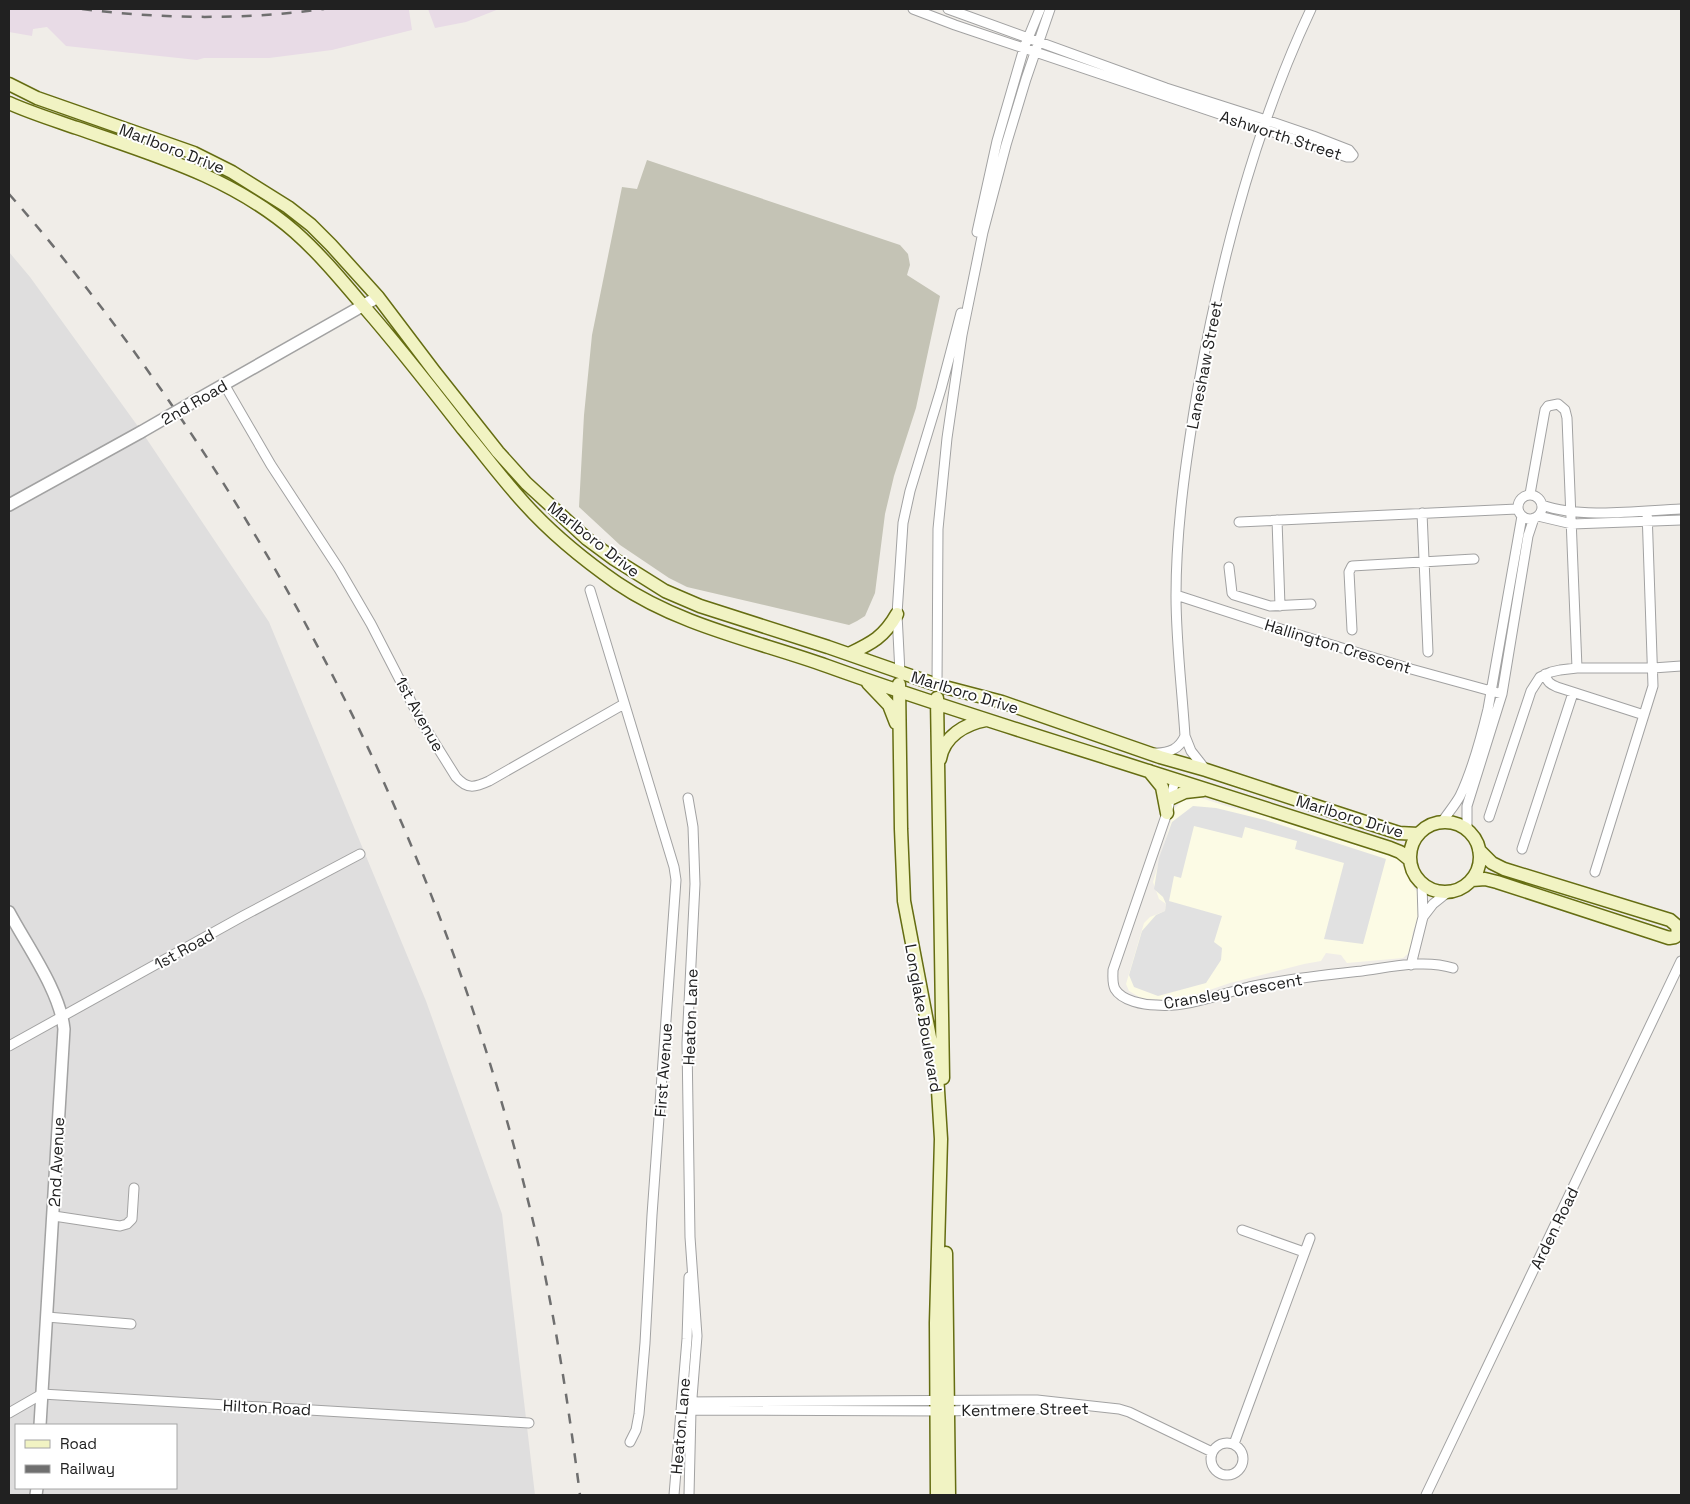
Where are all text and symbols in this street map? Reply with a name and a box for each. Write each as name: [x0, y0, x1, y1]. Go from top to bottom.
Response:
street label: Ashworth Street: [1217, 106, 1344, 165]
street label: Marlboro Drive: [116, 119, 228, 178]
street label: Laneshaw Street: [1182, 299, 1227, 431]
street label: 2nd Road: [157, 375, 231, 430]
street label: Marlboro Drive: [543, 497, 644, 582]
street label: Hallington Crescent: [1262, 614, 1414, 679]
street label: Marlboro Drive: [909, 666, 1021, 719]
street label: 1st Avenue: [390, 673, 449, 756]
street label: Marlboro Drive: [1294, 790, 1406, 843]
street label: 1st Road: [150, 924, 218, 975]
street label: Longlake Boulevard: [900, 942, 947, 1094]
street label: Heaton Lane: [678, 968, 703, 1066]
street label: Cransley Crescent: [1162, 969, 1304, 1014]
street label: First Avenue: [650, 1022, 677, 1118]
street label: 2nd Avenue: [44, 1116, 69, 1208]
street label: Arden Road: [1526, 1184, 1583, 1273]
street label: Heaton Lane: [666, 1377, 695, 1475]
street label: Hilton Road: [222, 1395, 312, 1420]
street label: Kentmere Street: [961, 1398, 1089, 1421]
legend: [15, 1424, 178, 1489]
text: Road: [60, 1434, 97, 1453]
text: Railway: [60, 1459, 115, 1478]

